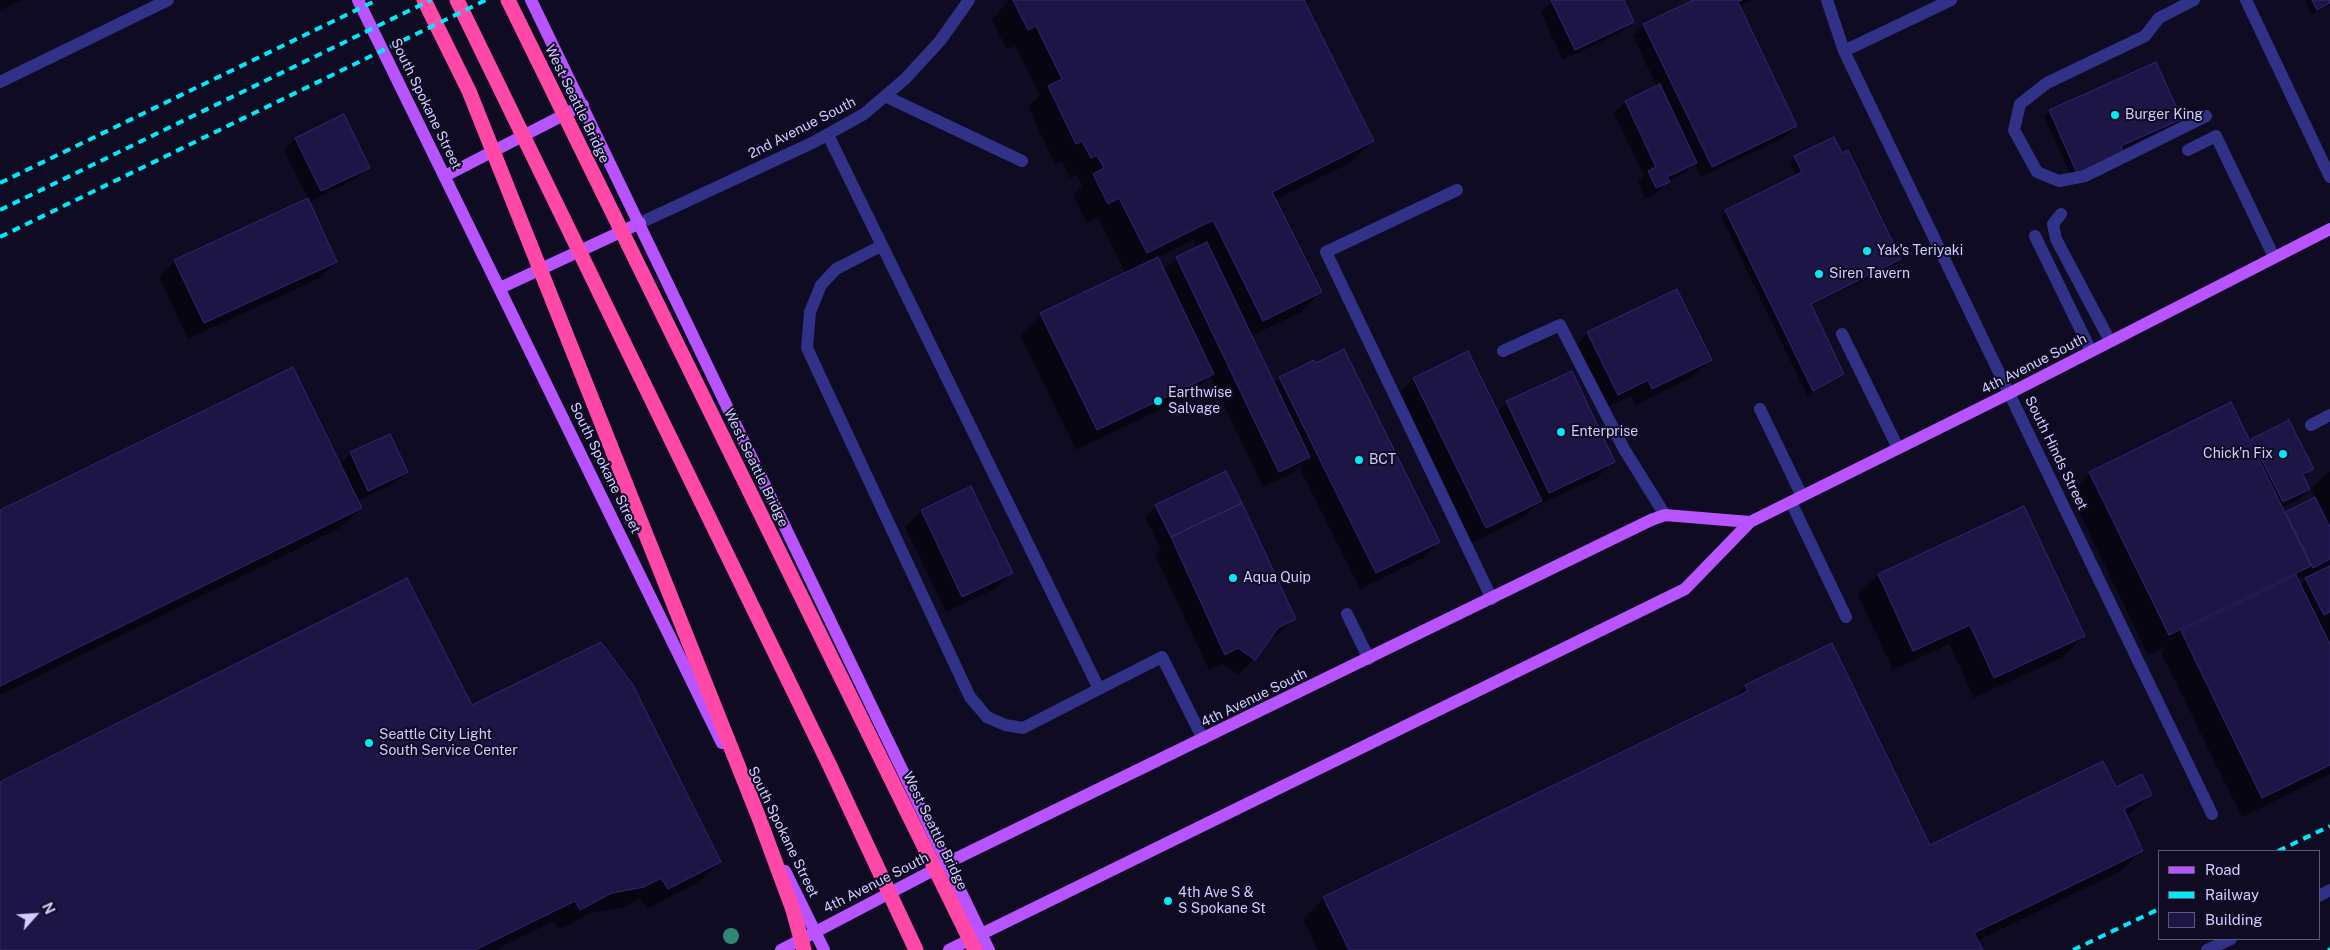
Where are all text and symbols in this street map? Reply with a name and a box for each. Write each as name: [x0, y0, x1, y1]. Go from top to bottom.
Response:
street label: South Spokane Street: [387, 36, 465, 172]
street label: West Seattle Bridge: [541, 42, 613, 166]
street label: 2nd Avenue South: [745, 94, 859, 162]
place label: Burger King: [2125, 107, 2203, 123]
marker: Burger King: [2109, 109, 2121, 121]
place label: Yak's Teriyaki: [1877, 243, 1963, 259]
marker: Yak's Teriyaki: [1861, 245, 1873, 257]
place label: Siren Tavern: [1829, 266, 1910, 282]
marker: Siren Tavern: [1813, 268, 1825, 280]
street label: 4th Avenue South: [1978, 330, 2090, 398]
place label: Earthwise Salvage: [1168, 385, 1232, 418]
street label: South Hinds Street: [2021, 393, 2091, 513]
marker: Earthwise Salvage: [1152, 395, 1164, 407]
street label: South Spokane Street: [566, 400, 644, 536]
street label: West Seattle Bridge: [720, 406, 792, 530]
place label: Enterprise: [1571, 424, 1638, 440]
marker: Enterprise: [1555, 426, 1567, 438]
place label: Chick'n Fix: [2203, 446, 2273, 462]
marker: Chick'n Fix: [2277, 448, 2289, 460]
place label: BCT: [1369, 452, 1396, 468]
marker: BCT: [1353, 454, 1365, 466]
place label: Aqua Quip: [1243, 570, 1311, 586]
marker: Aqua Quip: [1227, 572, 1239, 584]
street label: 4th Avenue South: [1198, 665, 1310, 731]
place label: Seattle City Light South Service Center: [379, 727, 518, 760]
marker: Seattle City Light South Service Center: [363, 737, 375, 749]
street label: South Spokane Street: [744, 764, 822, 900]
street label: West Seattle Bridge: [899, 769, 971, 893]
street label: 4th Avenue South: [820, 849, 932, 917]
legend: [2158, 850, 2320, 940]
text: Road: [2205, 861, 2241, 878]
place label: 4th Ave S & S Spokane St: [1178, 885, 1266, 918]
text: Railway: [2205, 886, 2259, 903]
north arrow: [10, 890, 60, 940]
marker: 4th Ave S & S Spokane St: [1162, 895, 1174, 907]
text: N: [39, 900, 58, 917]
text: Building: [2205, 911, 2263, 928]

